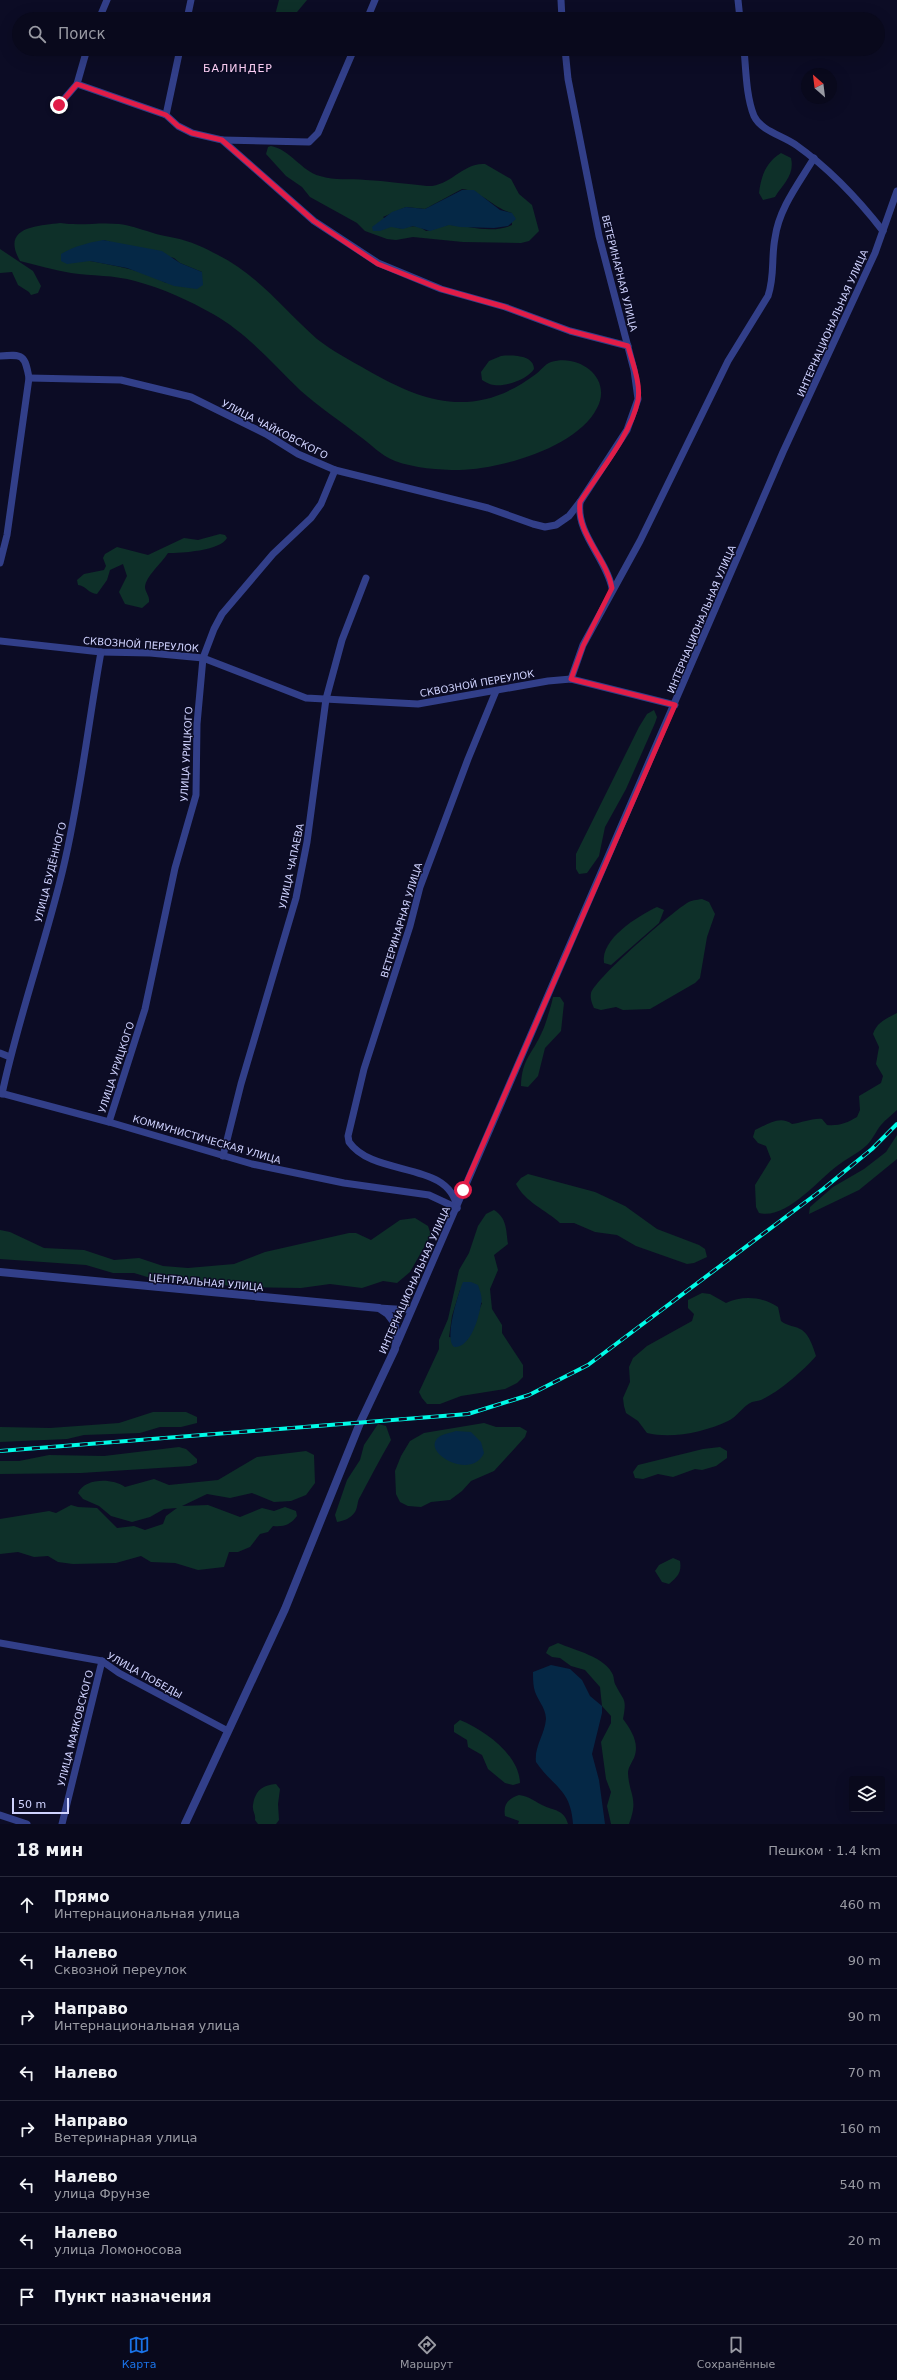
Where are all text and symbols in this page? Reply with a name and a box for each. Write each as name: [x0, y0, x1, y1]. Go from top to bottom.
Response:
search box: [12, 12, 885, 56]
icon: search: [26, 23, 48, 45]
text: Поиск: [58, 25, 106, 43]
district label: БАЛИНДЕР: [203, 62, 273, 75]
north arrow: [801, 68, 837, 104]
route end: [50, 96, 68, 114]
street label: ВЕТЕРИНАРНАЯ УЛИЦА: [600, 214, 639, 333]
street label: ИНТЕРНАЦИОНАЛЬНАЯ УЛИЦА: [795, 248, 870, 398]
street label: УЛИЦА ЧАЙКОВСКОГО: [220, 397, 330, 461]
street label: ИНТЕРНАЦИОНАЛЬНАЯ УЛИЦА: [665, 543, 738, 695]
street label: СКВОЗНОЙ ПЕРЕУЛОК: [83, 634, 199, 654]
street label: СКВОЗНОЙ ПЕРЕУЛОК: [419, 667, 535, 699]
street label: УЛИЦА УРИЦКОГО: [179, 706, 194, 802]
street label: УЛИЦА БУДЁННОГО: [32, 821, 68, 923]
street label: УЛИЦА ЧАПАЕВА: [277, 822, 306, 910]
street label: ВЕТЕРИНАРНАЯ УЛИЦА: [379, 861, 424, 979]
street label: УЛИЦА УРИЦКОГО: [97, 1020, 136, 1114]
street label: КОММУНИСТИЧЕСКАЯ УЛИЦА: [131, 1113, 282, 1166]
route start: [454, 1181, 472, 1199]
street label: ИНТЕРНАЦИОНАЛЬНАЯ УЛИЦА: [377, 1205, 452, 1355]
street label: ЦЕНТРАЛЬНАЯ УЛИЦА: [148, 1272, 264, 1293]
street label: УЛИЦА ПОБЕДЫ: [105, 1650, 184, 1701]
street label: УЛИЦА МАЯКОВСКОГО: [56, 1669, 95, 1787]
map controls: [849, 1776, 885, 1812]
button: layers: [849, 1776, 885, 1812]
scale bar: [12, 1796, 69, 1815]
text: 50 m: [18, 1798, 46, 1811]
text: 18 мин: [16, 1840, 83, 1860]
text: Пешком · 1.4 km: [768, 1843, 881, 1858]
text: Прямо: [54, 1888, 110, 1906]
icon: ahead: [16, 1894, 38, 1916]
text: 460 m: [839, 1897, 881, 1912]
text: Интернациональная улица: [54, 1906, 240, 1921]
text: Налево: [54, 1944, 118, 1962]
icon: left: [16, 1950, 38, 1972]
text: 90 m: [848, 1953, 881, 1968]
text: Сквозной переулок: [54, 1962, 187, 1977]
text: Направо: [54, 2000, 128, 2018]
icon: right: [16, 2006, 38, 2028]
text: 90 m: [848, 2009, 881, 2024]
text: Интернациональная улица: [54, 2018, 240, 2033]
icon: left: [16, 2062, 38, 2084]
text: Налево: [54, 2064, 118, 2082]
text: 70 m: [848, 2065, 881, 2080]
text: Направо: [54, 2112, 128, 2130]
icon: right: [16, 2118, 38, 2140]
text: 160 m: [839, 2121, 881, 2136]
text: Ветеринарная улица: [54, 2130, 198, 2145]
text: Налево: [54, 2168, 118, 2186]
icon: left: [16, 2174, 38, 2196]
text: 540 m: [839, 2177, 881, 2192]
text: улица Фрунзе: [54, 2186, 150, 2201]
text: Налево: [54, 2224, 118, 2242]
icon: left: [16, 2230, 38, 2252]
text: 20 m: [848, 2233, 881, 2248]
text: улица Ломоносова: [54, 2242, 182, 2257]
icon: arrive: [16, 2286, 38, 2308]
text: Пункт назначения: [54, 2288, 211, 2306]
tab: Карта: [122, 2334, 156, 2371]
tab: Маршрут: [400, 2334, 453, 2371]
tab: Сохранённые: [697, 2334, 775, 2371]

